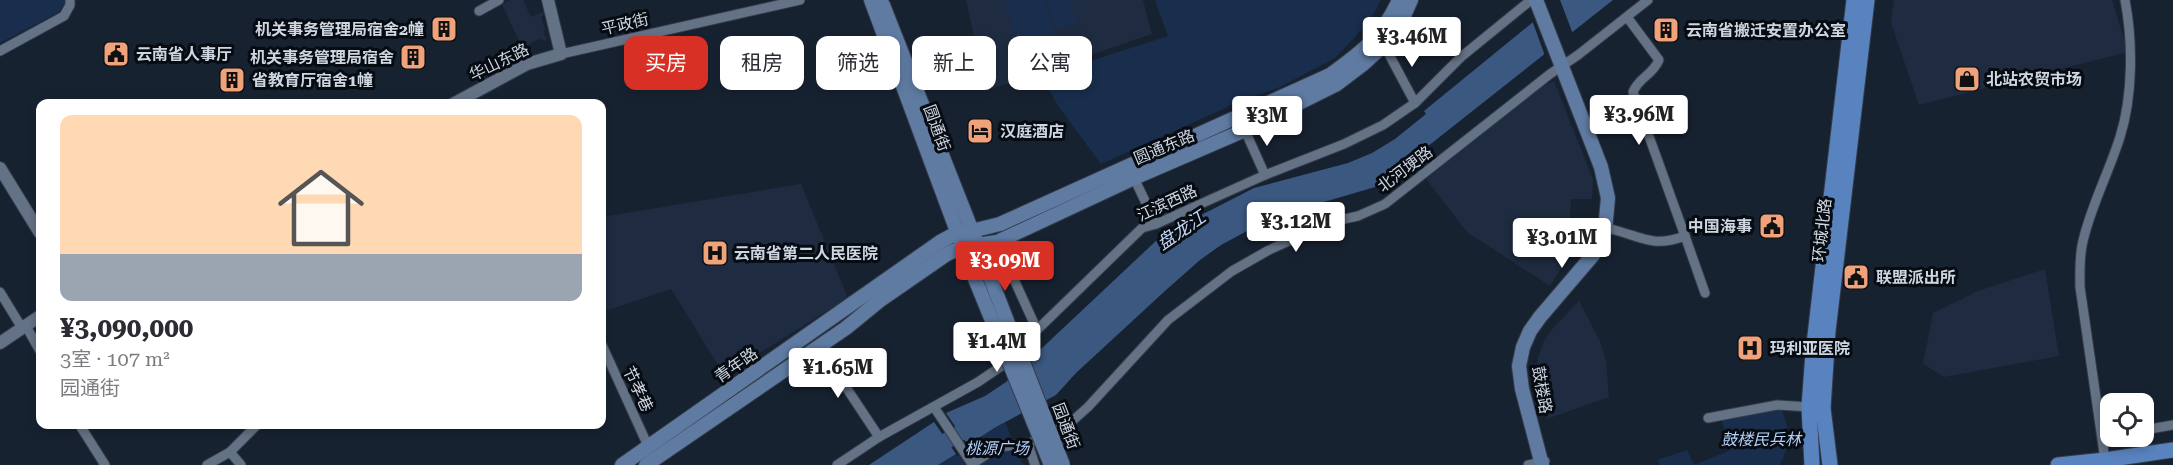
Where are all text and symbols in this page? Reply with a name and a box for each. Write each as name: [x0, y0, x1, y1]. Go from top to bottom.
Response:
street label: 平政街: [599, 9, 651, 39]
building icon: 机关事务管理局宿舍2幢: [429, 14, 459, 44]
building icon: 云南省搬迁安置办公室: [1651, 15, 1681, 45]
pin: ¥3.46M: [1363, 17, 1461, 68]
place label: 机关事务管理局宿舍2幢: [255, 20, 424, 39]
place label: 云南省搬迁安置办公室: [1686, 21, 1846, 40]
text: ¥3.46M: [1377, 24, 1447, 48]
chip: 买房: [624, 36, 708, 90]
chip: 租房: [720, 36, 804, 90]
chip: 筛选: [816, 36, 900, 90]
chip: 新上: [912, 36, 996, 90]
chip: 公寓: [1008, 36, 1092, 90]
public building icon: 云南省人事厅: [101, 39, 131, 69]
street label: 华山东路: [466, 39, 532, 85]
building icon: 机关事务管理局宿舍: [398, 42, 428, 72]
place label: 云南省人事厅: [136, 45, 232, 64]
place label: 机关事务管理局宿舍: [250, 48, 394, 67]
shop icon: 北站农贸市场: [1952, 64, 1982, 94]
building icon: 省教育厅宿舍1幢: [217, 65, 247, 95]
place label: 北站农贸市场: [1986, 70, 2082, 89]
place label: 省教育厅宿舍1幢: [252, 71, 373, 90]
pin: ¥3.96M: [1590, 95, 1688, 146]
pin: ¥3M: [1238, 96, 1296, 147]
street label: 圆通街: [920, 102, 954, 154]
text: ¥3.96M: [1604, 102, 1674, 126]
text: ¥3M: [1246, 103, 1288, 127]
hotel icon: 汉庭酒店: [965, 116, 995, 146]
place label: 汉庭酒店: [1000, 122, 1064, 141]
street label: 圆通东路: [1131, 126, 1197, 168]
street label: 北河埂路: [1374, 142, 1436, 196]
icon: home: [267, 154, 375, 262]
street label: 江滨西路: [1134, 181, 1200, 225]
street label: 环城北路: [1809, 197, 1835, 263]
pin: ¥3.12M: [1247, 202, 1345, 253]
water label: 盘龙江: [1153, 205, 1211, 254]
text: ¥3.12M: [1261, 209, 1331, 233]
public building icon: 中国海事: [1757, 211, 1787, 241]
place label: 中国海事: [1688, 217, 1752, 236]
pin: ¥3.01M: [1513, 218, 1611, 269]
text: ¥3.01M: [1527, 225, 1597, 249]
hospital icon: 云南省第二人民医院: [700, 238, 730, 268]
pin: ¥3.09M: [956, 241, 1054, 292]
place label: 云南省第二人民医院: [734, 244, 878, 263]
text: ¥3.09M: [970, 248, 1040, 272]
public building icon: 联盟派出所: [1841, 262, 1871, 292]
place label: 联盟派出所: [1876, 268, 1956, 287]
text: ¥3,090,000: [60, 313, 193, 343]
pin: ¥1.4M: [955, 322, 1039, 373]
text: ¥1.4M: [967, 329, 1027, 353]
hospital icon: 玛利亚医院: [1735, 333, 1765, 363]
place label: 玛利亚医院: [1770, 339, 1850, 358]
street label: 青年路: [711, 343, 761, 387]
text: 3室 · 107 m²: [60, 347, 170, 371]
pin: ¥1.65M: [789, 348, 887, 399]
text: ¥1.65M: [803, 355, 873, 379]
street label: 节孝巷: [619, 363, 657, 415]
street label: 鼓楼路: [1528, 365, 1556, 415]
text: 园通街: [60, 376, 120, 400]
map controls: [2100, 393, 2154, 447]
button: locate: [2100, 393, 2154, 447]
street label: 园通街: [1049, 400, 1083, 452]
park label: 鼓楼民兵林: [1721, 430, 1803, 449]
park label: 桃源广场: [965, 439, 1031, 458]

